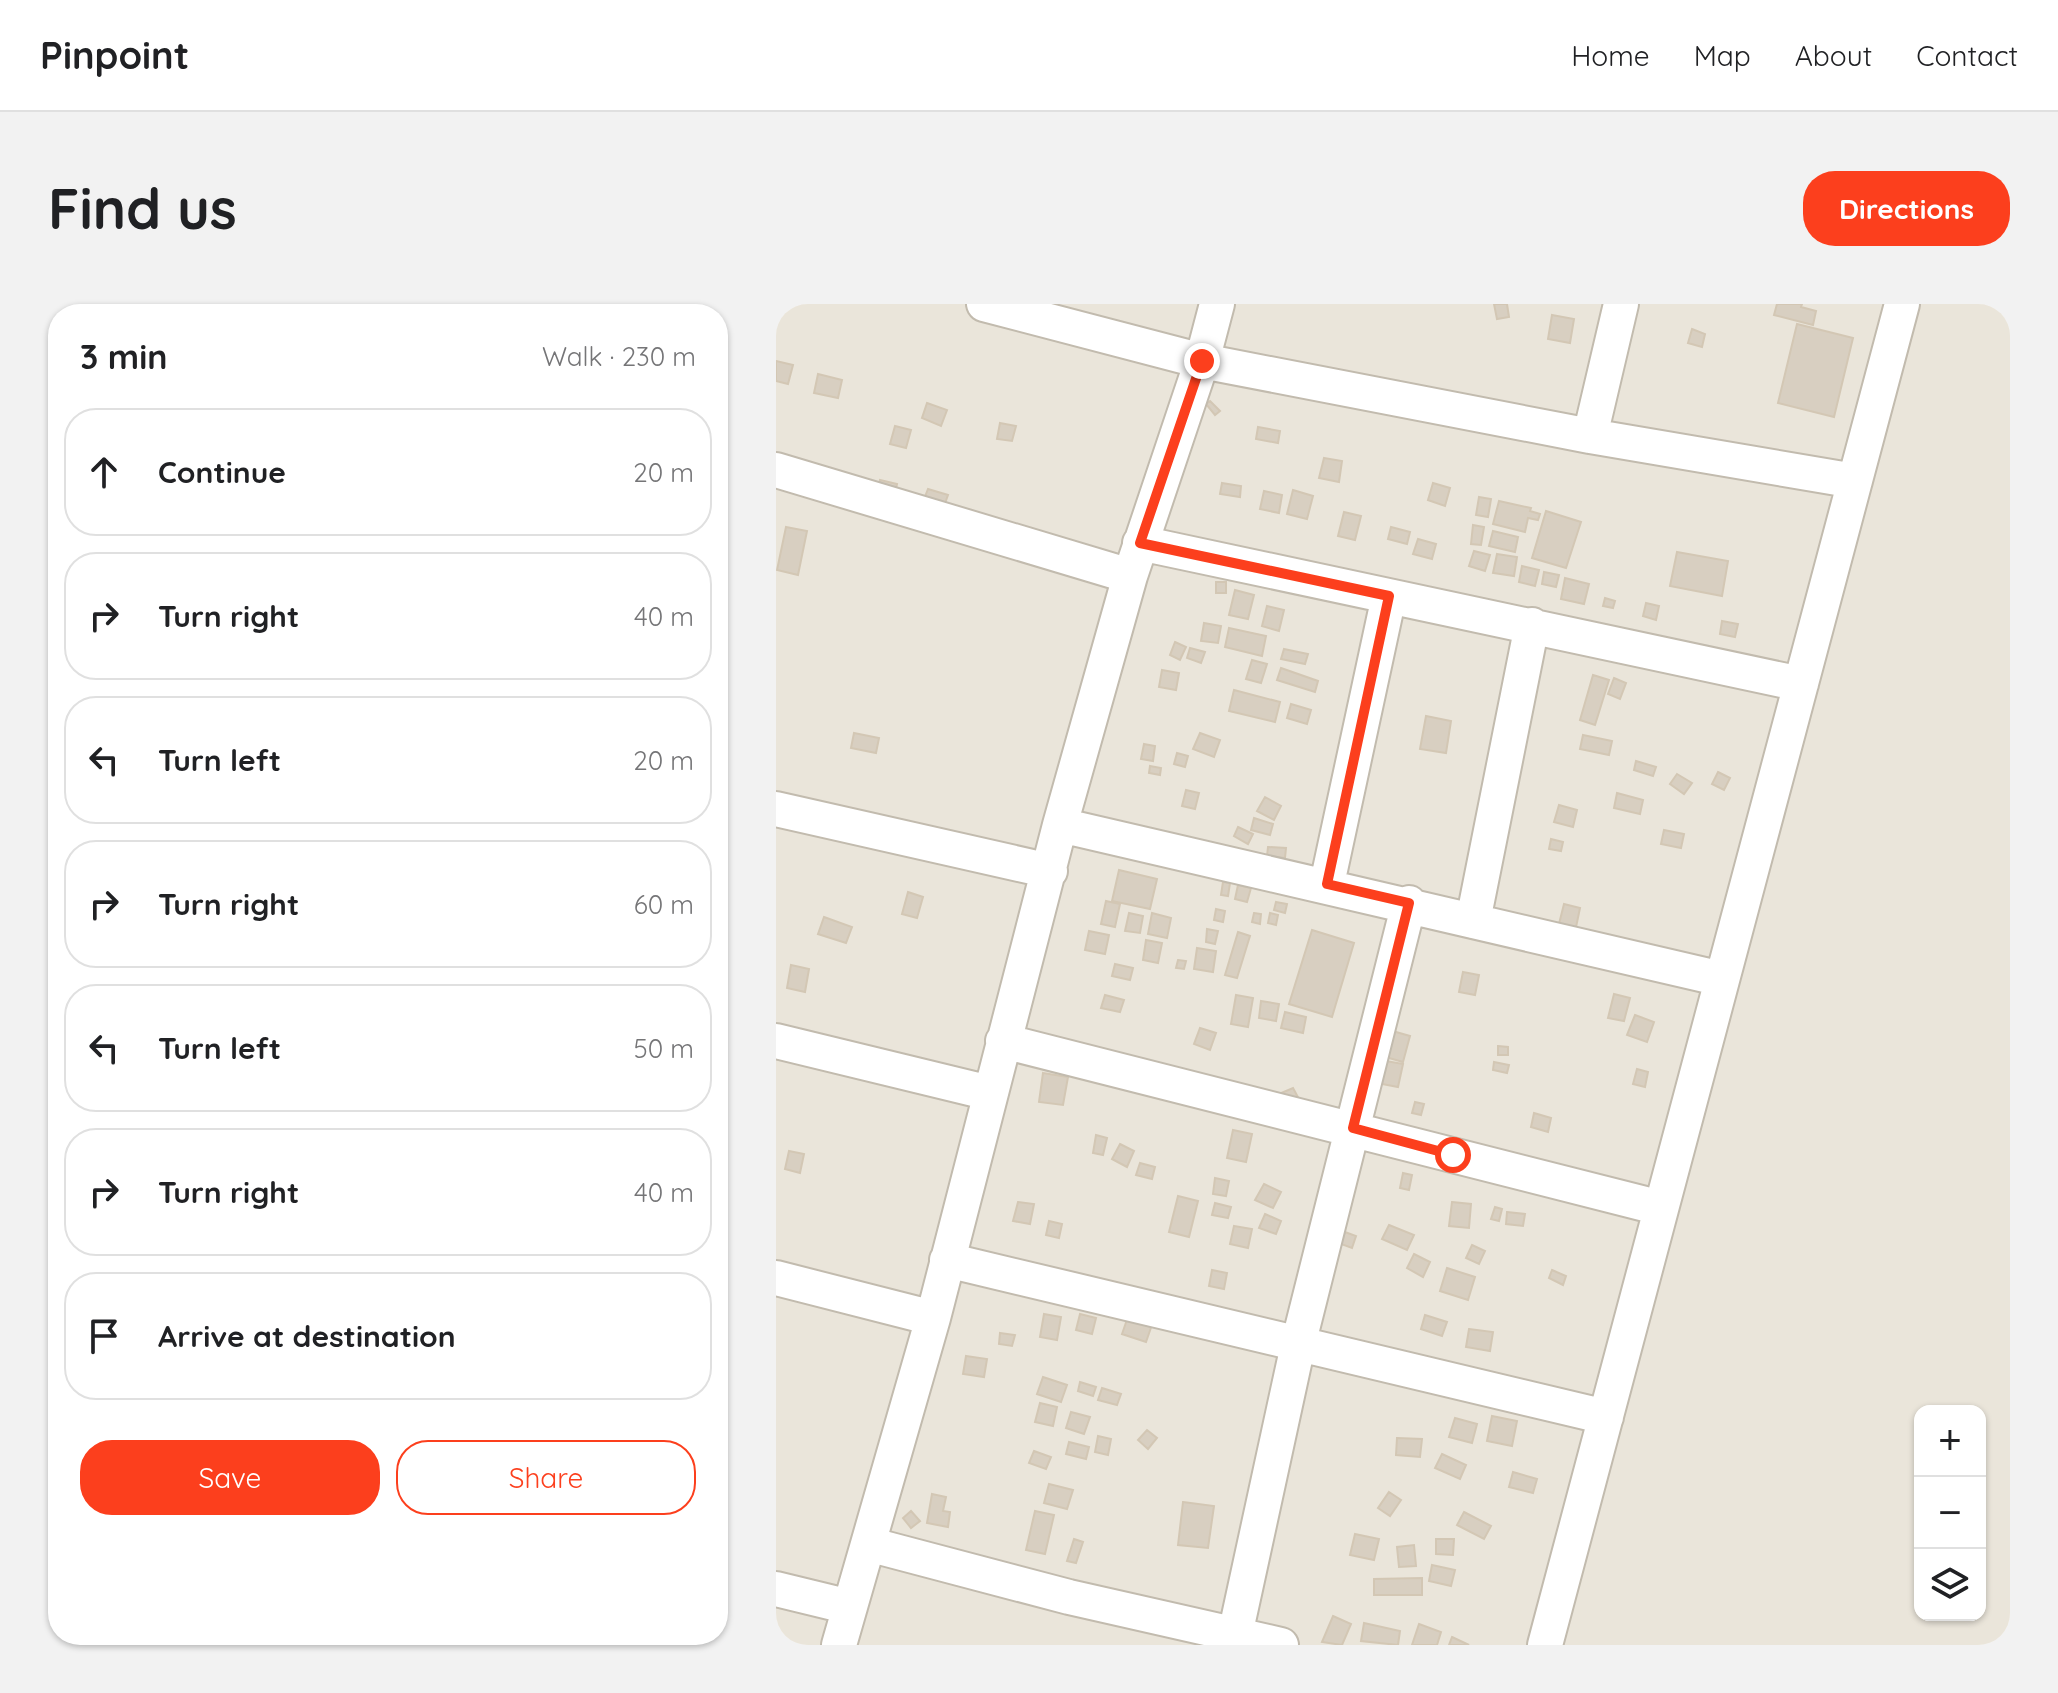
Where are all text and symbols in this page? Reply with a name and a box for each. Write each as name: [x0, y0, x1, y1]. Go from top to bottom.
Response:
text: Pinpoint: [40, 31, 189, 79]
text: Home: [1571, 38, 1650, 73]
text: Map: [1694, 38, 1751, 73]
text: About: [1795, 38, 1872, 73]
text: Contact: [1916, 38, 2018, 73]
button: Directions: [1803, 171, 2010, 246]
text: Find us: [48, 173, 237, 243]
text: 3 min: [80, 335, 167, 378]
text: Walk · 230 m: [542, 340, 696, 373]
route end: [1184, 343, 1220, 379]
icon: ahead: [82, 450, 126, 494]
text: Continue: [158, 453, 286, 491]
text: 20 m: [633, 456, 694, 489]
icon: right: [82, 594, 126, 638]
text: Turn right: [158, 597, 299, 635]
text: 40 m: [634, 600, 694, 633]
icon: left: [82, 738, 126, 782]
text: Turn left: [158, 741, 281, 779]
text: 20 m: [633, 744, 694, 777]
icon: right: [82, 882, 126, 926]
text: Turn right: [158, 885, 299, 923]
text: 60 m: [634, 888, 694, 921]
icon: left: [82, 1026, 126, 1070]
text: Turn left: [158, 1029, 281, 1067]
text: 50 m: [634, 1032, 694, 1065]
route start: [1435, 1137, 1471, 1173]
icon: right: [82, 1170, 126, 1214]
text: Turn right: [158, 1173, 299, 1211]
text: 40 m: [634, 1176, 694, 1209]
icon: arrive: [82, 1314, 126, 1358]
text: Arrive at destination: [158, 1317, 456, 1355]
map controls: [1914, 1405, 1986, 1621]
button: +: [1914, 1405, 1986, 1477]
button: Save: [80, 1440, 380, 1515]
button: Share: [396, 1440, 696, 1515]
button: −: [1914, 1477, 1986, 1549]
button: layers: [1914, 1549, 1986, 1621]

